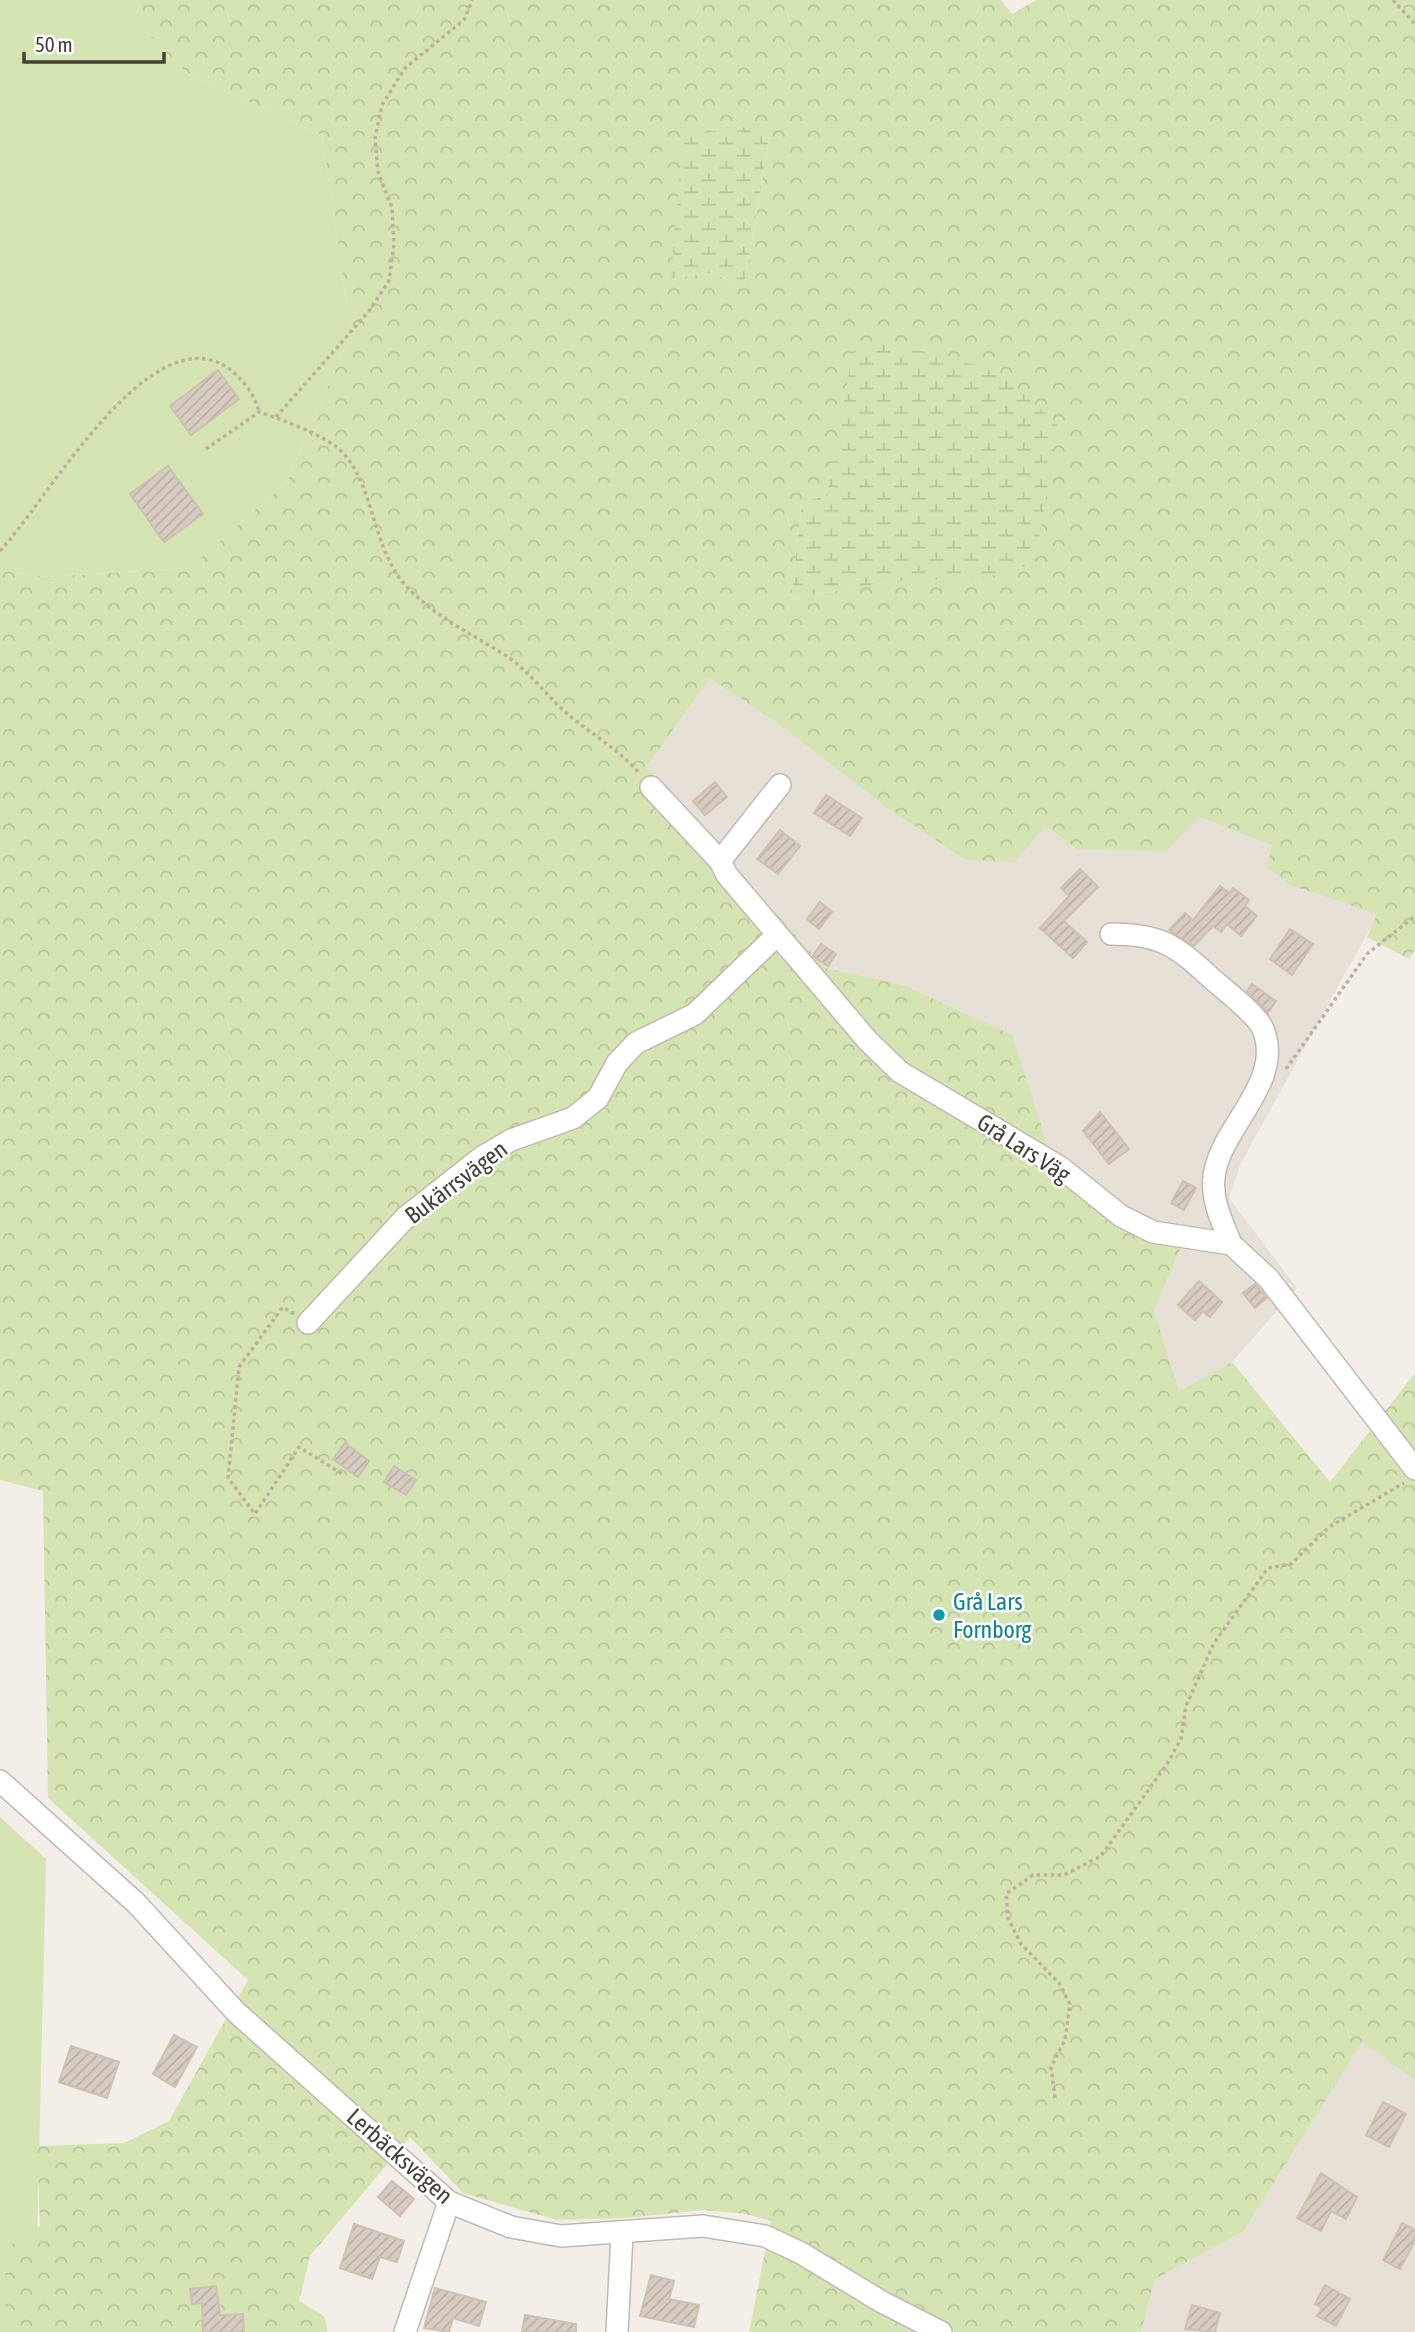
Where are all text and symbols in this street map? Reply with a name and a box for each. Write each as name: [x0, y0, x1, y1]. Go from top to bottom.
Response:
scale bar: [24, 21, 164, 65]
text: 50 m: [35, 32, 73, 56]
street label: Grå Lars Väg: [972, 1108, 1076, 1188]
street label: Bukärrsvägen: [400, 1135, 512, 1229]
place label: Grå Lars Fornborg: [953, 1588, 1032, 1643]
marker: Grå Lars Fornborg: [931, 1607, 947, 1623]
street label: Lerbäcksvägen: [342, 2103, 458, 2209]

